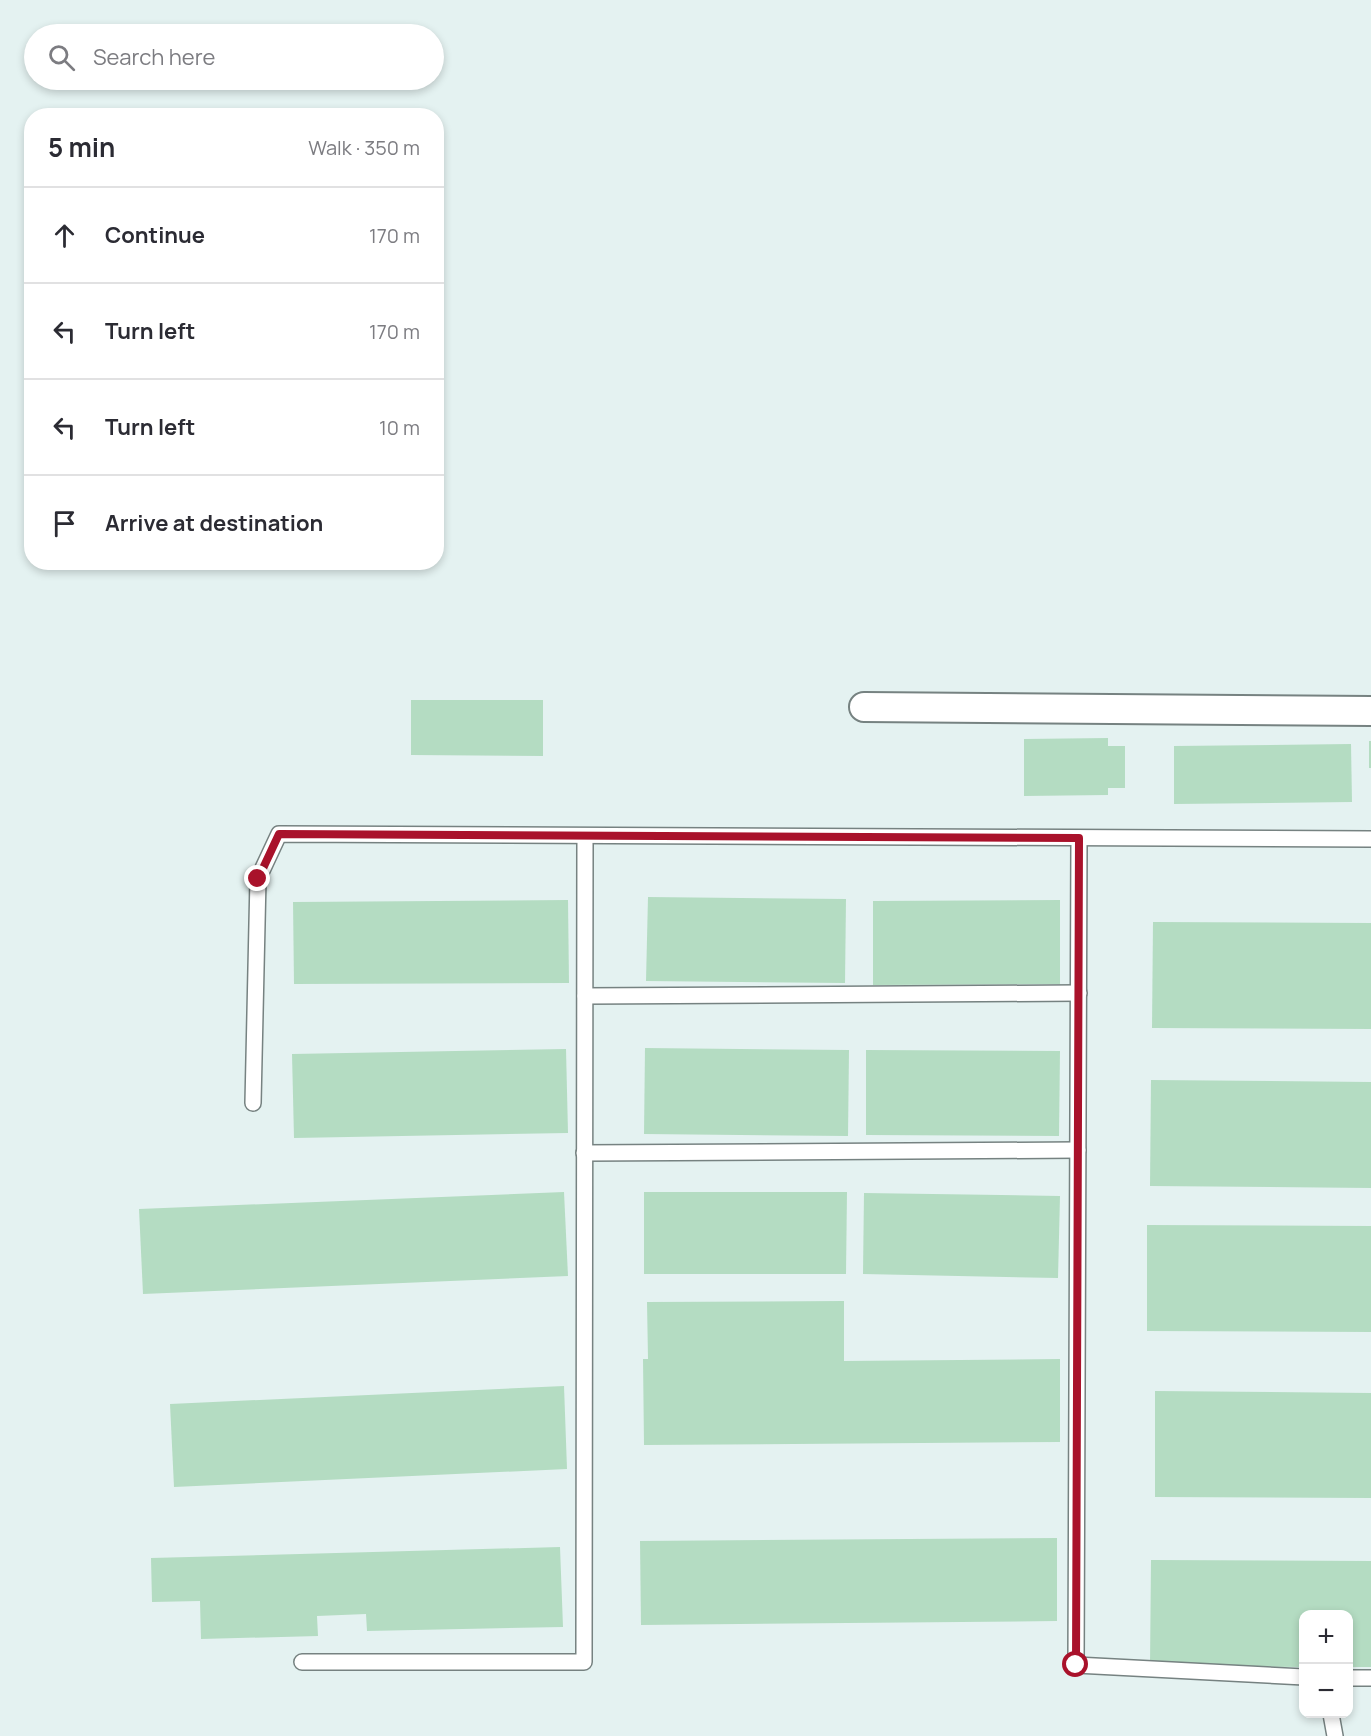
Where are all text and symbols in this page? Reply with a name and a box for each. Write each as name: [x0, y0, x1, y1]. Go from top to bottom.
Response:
search box: [24, 24, 444, 90]
icon: search: [45, 41, 78, 74]
text: Search here: [93, 42, 215, 72]
text: 5 min: [48, 129, 115, 165]
text: Walk · 350 m: [308, 134, 420, 161]
icon: ahead: [48, 219, 81, 252]
text: Continue: [105, 220, 205, 250]
text: 170 m: [369, 222, 420, 249]
icon: left: [48, 315, 81, 348]
text: Turn left: [105, 316, 195, 346]
text: 170 m: [369, 318, 420, 345]
icon: left: [48, 411, 81, 444]
text: Turn left: [105, 412, 195, 442]
text: 10 m: [379, 414, 420, 441]
icon: arrive: [48, 507, 81, 540]
text: Arrive at destination: [105, 508, 323, 538]
route end: [244, 865, 270, 891]
map controls: [1299, 1610, 1353, 1718]
button: +: [1299, 1610, 1353, 1664]
route start: [1062, 1651, 1088, 1677]
button: −: [1299, 1664, 1353, 1718]

